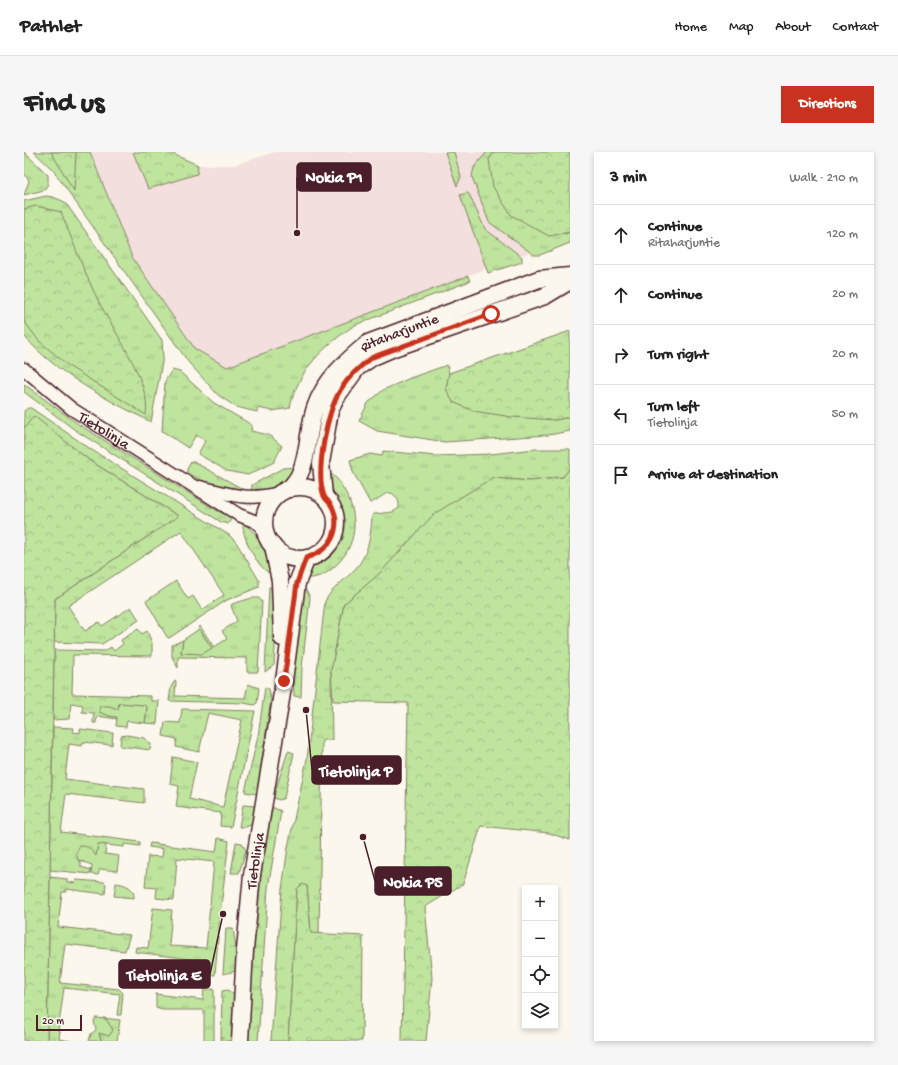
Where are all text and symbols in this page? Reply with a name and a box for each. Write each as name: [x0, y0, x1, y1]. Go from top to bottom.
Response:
text: Pathlet: [20, 16, 81, 39]
text: Home: [675, 19, 707, 36]
text: Map: [729, 19, 753, 36]
text: About: [775, 19, 811, 36]
text: Contact: [833, 19, 878, 36]
button: Directions: [781, 86, 874, 123]
text: Find us: [24, 88, 104, 121]
callout: Nokia P1: [297, 163, 371, 191]
text: 3 min: [610, 168, 647, 188]
text: Nokia P1: [305, 170, 363, 189]
text: Walk · 210 m: [790, 171, 858, 186]
text: Continue: [648, 218, 702, 236]
icon: ahead: [610, 224, 632, 246]
text: 120 m: [827, 227, 858, 242]
text: Ritaharjuntie: [648, 236, 720, 251]
icon: ahead: [610, 284, 632, 306]
text: Continue: [648, 286, 702, 304]
text: 20 m: [832, 287, 858, 302]
route start: [482, 305, 500, 323]
street label: Ritaharjuntie: [357, 310, 442, 357]
icon: right: [610, 344, 632, 366]
text: Turn right: [648, 346, 708, 364]
text: 20 m: [832, 347, 858, 362]
text: Turn left: [648, 398, 699, 416]
icon: left: [610, 404, 632, 426]
text: 50 m: [831, 407, 858, 422]
street label: Tietolinja: [74, 408, 133, 455]
text: Tietolinja: [648, 416, 697, 431]
icon: arrive: [610, 464, 632, 486]
text: Arrive at destination: [648, 466, 778, 484]
route end: [275, 672, 293, 690]
callout: Tietolinja P: [312, 756, 401, 784]
text: Tietolinja P: [317, 764, 394, 783]
street label: Tietolinja: [244, 831, 270, 891]
callout: Nokia P5: [375, 867, 451, 895]
text: Nokia P5: [383, 875, 443, 894]
map controls: [522, 885, 558, 1029]
button: +: [522, 885, 558, 921]
button: −: [522, 921, 558, 957]
button: locate: [522, 957, 558, 993]
callout: Tietolinja E: [119, 960, 210, 988]
text: Tietolinja E: [125, 968, 202, 987]
button: layers: [522, 993, 558, 1029]
scale bar: [36, 1013, 82, 1032]
text: 20 m: [42, 1016, 64, 1028]

